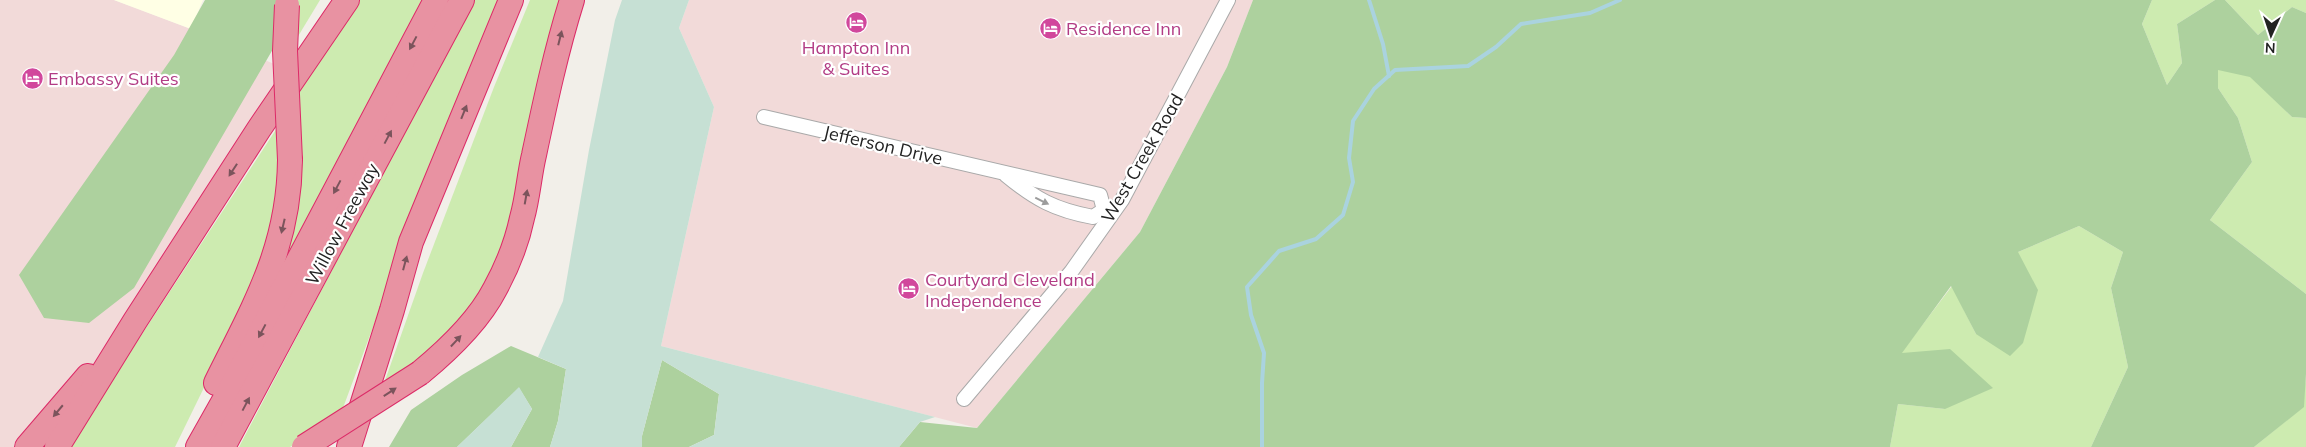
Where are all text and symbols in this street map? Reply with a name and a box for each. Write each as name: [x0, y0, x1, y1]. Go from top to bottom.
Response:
hotel icon: Hampton Inn & Suites: [844, 10, 868, 34]
north arrow: [2246, 10, 2296, 60]
hotel icon: Residence Inn: [1038, 16, 1062, 40]
place label: Residence Inn: [1066, 17, 1181, 40]
one-way arrow: [556, 31, 564, 46]
one-way arrow: [409, 36, 417, 50]
place label: Hampton Inn & Suites: [802, 36, 910, 80]
text: N: [2265, 39, 2276, 57]
hotel icon: Embassy Suites: [20, 66, 44, 90]
place label: Embassy Suites: [48, 67, 179, 90]
street label: West Creek Road: [1096, 89, 1188, 227]
one-way arrow: [460, 104, 468, 119]
street label: Jefferson Drive: [821, 120, 945, 170]
one-way arrow: [384, 130, 392, 145]
street label: Willow Freeway: [300, 159, 384, 289]
one-way arrow: [228, 163, 237, 177]
one-way arrow: [333, 180, 341, 194]
one-way arrow: [523, 189, 531, 205]
one-way arrow: [1035, 197, 1050, 206]
one-way arrow: [279, 218, 287, 234]
one-way arrow: [402, 256, 410, 271]
place label: Courtyard Cleveland Independence: [925, 268, 1095, 312]
hotel icon: Courtyard Cleveland Independence: [897, 277, 921, 301]
one-way arrow: [258, 323, 266, 338]
one-way arrow: [450, 335, 462, 347]
one-way arrow: [383, 388, 396, 397]
one-way arrow: [242, 397, 250, 411]
one-way arrow: [52, 405, 63, 418]

